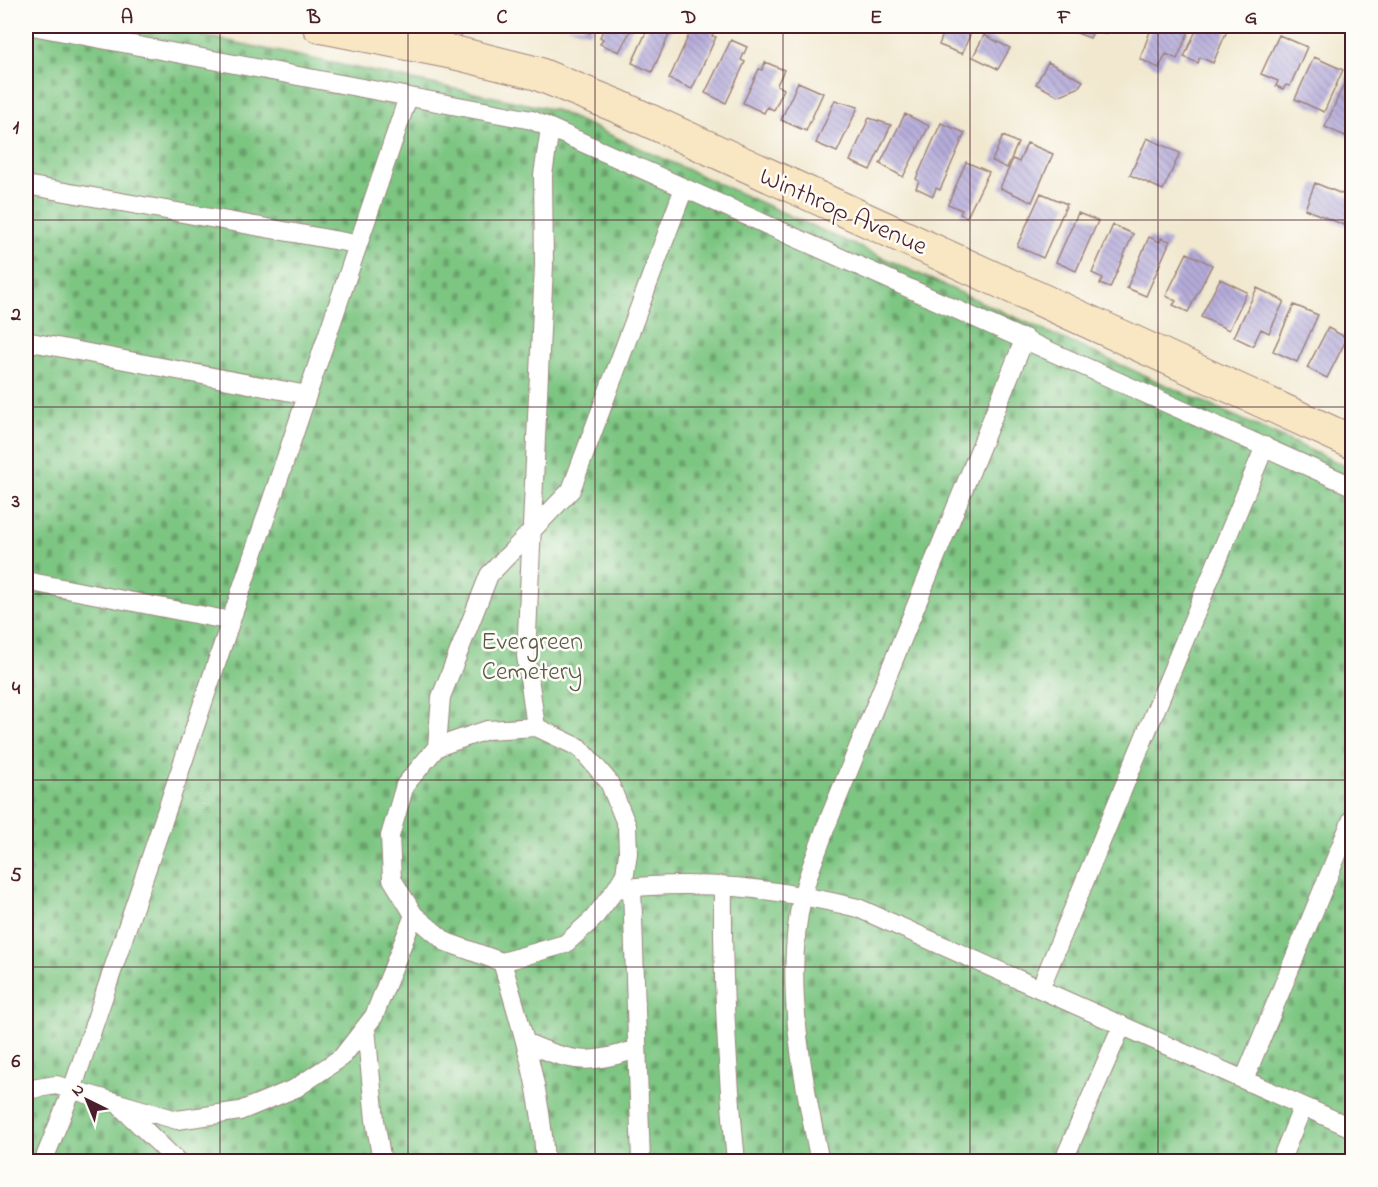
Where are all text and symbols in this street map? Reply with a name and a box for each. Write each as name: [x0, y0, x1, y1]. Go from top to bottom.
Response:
text: A: [121, 4, 133, 33]
text: B: [306, 4, 321, 33]
text: C: [497, 4, 508, 33]
text: D: [681, 4, 696, 33]
text: E: [870, 4, 882, 33]
text: F: [1057, 4, 1071, 33]
text: G: [1245, 4, 1258, 33]
text: 1: [13, 114, 20, 143]
street label: Winthrop Avenue: [753, 159, 933, 267]
text: 2: [10, 301, 21, 330]
text: 3: [11, 488, 20, 517]
park label: Evergreen Cemetery: [481, 624, 583, 692]
text: 4: [12, 675, 21, 704]
text: 5: [10, 862, 22, 891]
text: 6: [12, 1048, 21, 1077]
north arrow: [57, 1070, 117, 1130]
text: N: [66, 1078, 90, 1103]

